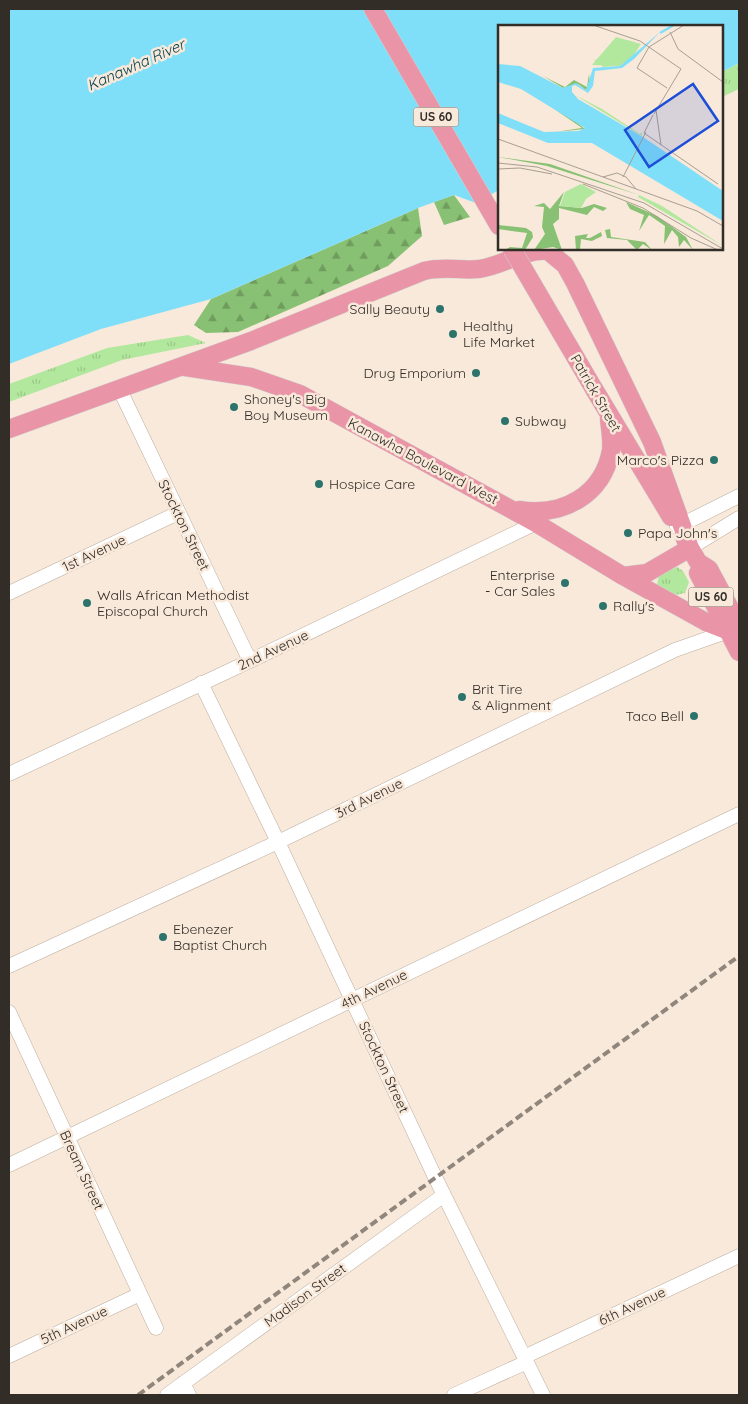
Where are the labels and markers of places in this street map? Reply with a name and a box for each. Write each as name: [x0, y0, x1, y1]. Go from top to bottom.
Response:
place label: Sally Beauty: [350, 300, 430, 318]
marker: Sally Beauty: [434, 303, 446, 315]
place label: Healthy Life Market: [463, 317, 535, 351]
marker: Healthy Life Market: [447, 328, 459, 340]
place label: Drug Emporium: [363, 364, 466, 382]
marker: Drug Emporium: [470, 367, 482, 379]
place label: Shoney's Big Boy Museum: [244, 390, 328, 424]
marker: Shoney's Big Boy Museum: [228, 401, 240, 413]
place label: Subway: [515, 412, 566, 430]
marker: Subway: [499, 415, 511, 427]
place label: Marco's Pizza: [617, 451, 704, 469]
marker: Marco's Pizza: [708, 454, 720, 466]
place label: Hospice Care: [329, 475, 415, 493]
marker: Hospice Care: [313, 478, 325, 490]
place label: Papa John's: [638, 524, 717, 542]
marker: Papa John's: [622, 527, 634, 539]
place label: Enterprise - Car Sales: [485, 566, 555, 600]
marker: Enterprise - Car Sales: [559, 577, 571, 589]
place label: Walls African Methodist Episcopal Church: [97, 586, 250, 620]
marker: Walls African Methodist Episcopal Church: [81, 597, 93, 609]
place label: Rally's: [613, 597, 654, 615]
marker: Rally's: [597, 600, 609, 612]
place label: Brit Tire & Alignment: [472, 680, 551, 714]
marker: Brit Tire & Alignment: [456, 691, 468, 703]
place label: Taco Bell: [625, 707, 684, 725]
marker: Taco Bell: [688, 710, 700, 722]
place label: Ebenezer Baptist Church: [173, 920, 267, 954]
marker: Ebenezer Baptist Church: [157, 931, 169, 943]

